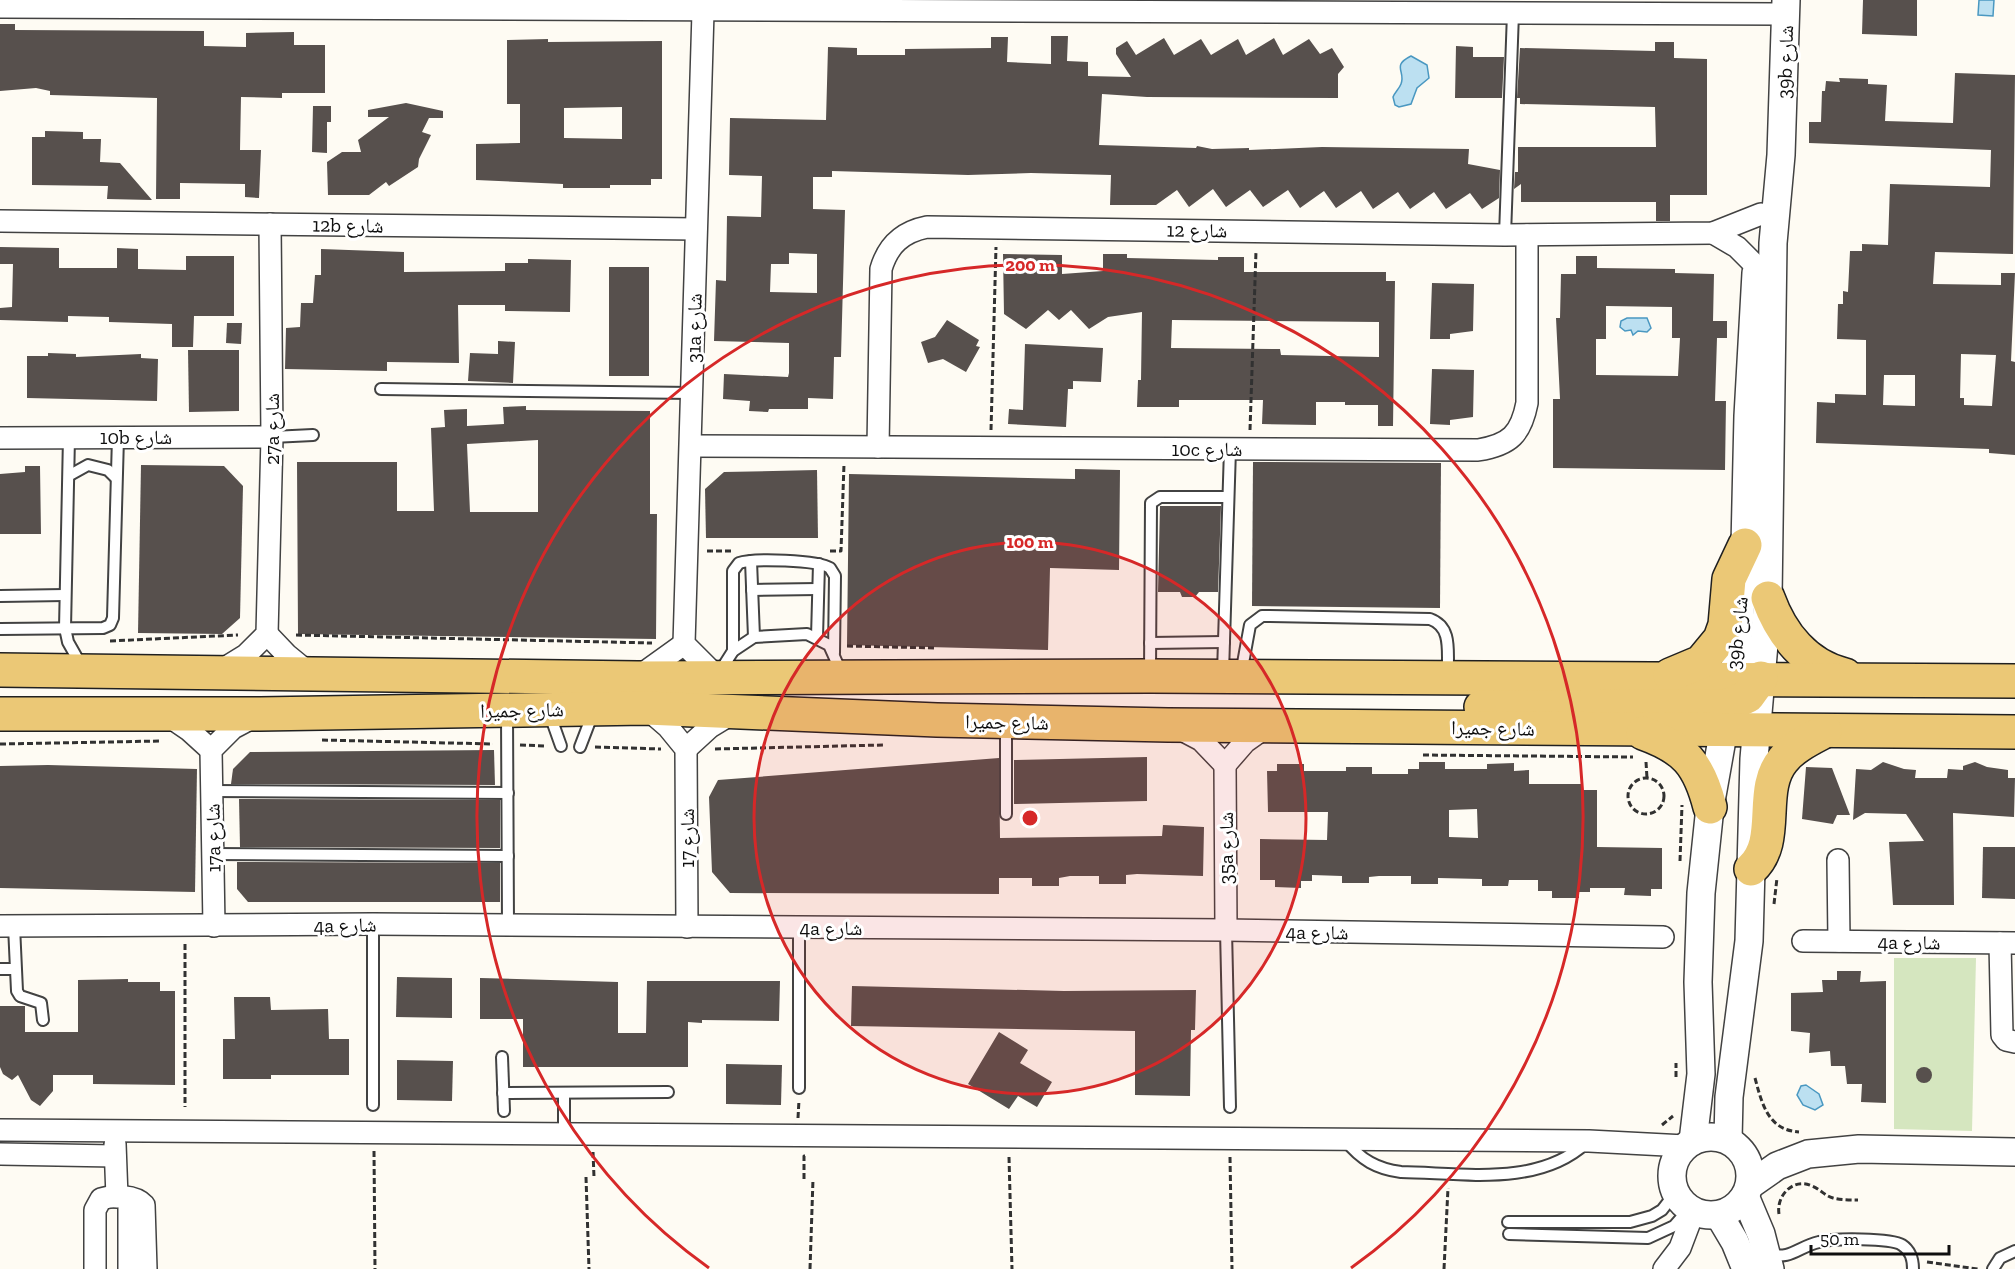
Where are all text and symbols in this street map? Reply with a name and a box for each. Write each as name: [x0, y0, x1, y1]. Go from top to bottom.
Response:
street label: 39b شارع: [1772, 25, 1799, 99]
street label: 12b شارع: [312, 212, 384, 239]
street label: شارع 12: [1166, 217, 1227, 244]
text: 200 m: [1005, 254, 1055, 276]
street label: 31a شارع: [681, 293, 708, 363]
street label: 27a شارع: [260, 393, 285, 465]
street label: 10b شارع: [100, 425, 172, 450]
street label: 10c شارع: [1171, 437, 1243, 462]
text: 100 m: [1006, 531, 1054, 553]
street label: 39b شارع: [1721, 595, 1754, 671]
street label: شارع جميرا: [480, 697, 564, 724]
street label: شارع جميرا: [965, 709, 1049, 736]
street label: شارع جميرا: [1451, 715, 1535, 742]
street label: 17a شارع: [200, 803, 227, 873]
street label: شارع 17: [675, 808, 700, 868]
centre of rings: [1020, 808, 1040, 828]
street label: 35a شارع: [1214, 812, 1239, 884]
street label: 4a شارع: [313, 912, 377, 939]
street label: 4a شارع: [799, 916, 863, 941]
street label: 4a شارع: [1285, 919, 1349, 946]
street label: 4a شارع: [1877, 929, 1941, 956]
scale bar: [1811, 1218, 1949, 1256]
text: 50 m: [1820, 1228, 1860, 1250]

